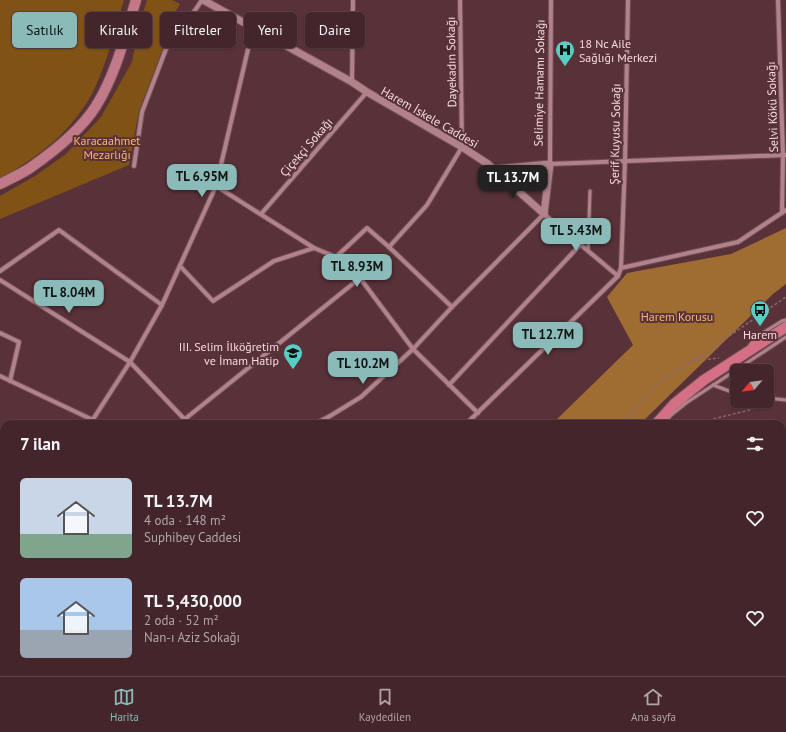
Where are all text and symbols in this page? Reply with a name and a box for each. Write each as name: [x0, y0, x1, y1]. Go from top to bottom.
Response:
chip: Satılık: [12, 12, 77, 48]
chip: Kiralık: [85, 12, 152, 48]
chip: Filtreler: [160, 12, 236, 48]
chip: Yeni: [244, 12, 297, 48]
chip: Daire: [305, 12, 365, 48]
street label: Dayekadın Sokağı: [443, 17, 459, 107]
street label: Selimiye Hamamı Sokağı: [530, 19, 548, 147]
place label: 18 Nc Aile Sağlığı Merkezi: [579, 36, 657, 65]
hospital icon: 18 Nc Aile Sağlığı Merkezi: [554, 39, 576, 67]
street label: Selvi Kökü Sokağı: [763, 61, 781, 153]
street label: Harem İskele Caddesi: [379, 83, 481, 151]
street label: Şerif Kuyusu Sokağı: [607, 83, 623, 185]
street label: Çiçekçi Sokağı: [276, 115, 336, 179]
park label: Karacaahmet Mezarlığı: [74, 133, 140, 162]
pin: TL 6.95M: [161, 164, 243, 198]
pin: TL 13.7M: [472, 165, 554, 199]
text: TL 6.95M: [176, 168, 228, 185]
text: TL 13.7M: [487, 169, 539, 186]
pin: TL 5.43M: [535, 218, 617, 252]
text: TL 5.43M: [550, 222, 602, 239]
pin: TL 8.93M: [316, 254, 398, 288]
text: TL 8.93M: [331, 258, 383, 275]
pin: TL 8.04M: [28, 280, 110, 314]
text: TL 8.04M: [43, 284, 95, 301]
bus stop icon: Harem: [749, 299, 771, 327]
park label: Harem Korusu: [641, 309, 713, 324]
pin: TL 12.7M: [507, 322, 589, 356]
text: TL 12.7M: [522, 326, 574, 343]
place label: Harem: [743, 327, 777, 342]
place label: III. Selim İlköğretim ve İmam Hatip: [179, 339, 279, 368]
school or university icon: III. Selim İlköğretim ve İmam Hatip: [282, 342, 304, 370]
pin: TL 10.2M: [322, 351, 404, 385]
text: TL 10.2M: [337, 355, 389, 372]
north arrow: [730, 364, 774, 408]
map controls: [730, 364, 774, 408]
text: 7 ilan: [20, 433, 60, 455]
icon: filters: [744, 433, 766, 455]
text: TL 13.7M: [144, 490, 213, 512]
icon: home: [52, 494, 100, 542]
icon: heart: [744, 507, 766, 529]
text: 4 oda · 148 m²: [144, 512, 226, 529]
text: Suphibey Caddesi: [144, 529, 241, 546]
text: TL 5,430,000: [144, 590, 242, 612]
icon: home: [52, 594, 100, 642]
icon: heart: [744, 607, 766, 629]
text: 2 oda · 52 m²: [144, 612, 219, 629]
text: Nan-ı Aziz Sokağı: [144, 629, 240, 646]
tab: Harita: [110, 686, 139, 724]
tab: Kaydedilen: [359, 686, 411, 724]
tab: Ana sayfa: [631, 686, 676, 724]

